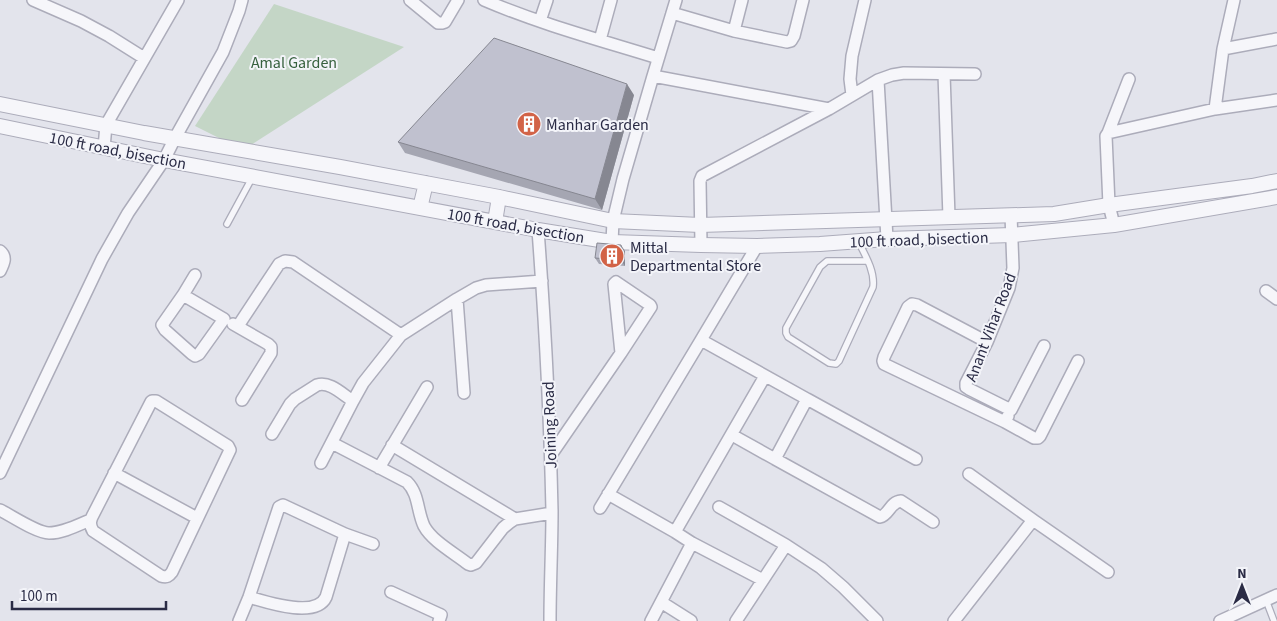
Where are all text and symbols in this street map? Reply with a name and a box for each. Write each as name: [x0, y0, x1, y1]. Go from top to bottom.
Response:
park label: Amal Garden: [251, 52, 337, 74]
building icon: Manhar Garden: [516, 111, 542, 137]
place label: Manhar Garden: [546, 114, 649, 136]
street label: 100 ft road, bisection: [47, 127, 188, 175]
street label: 100 ft road, bisection: [445, 203, 586, 249]
street label: 100 ft road, bisection: [849, 227, 989, 253]
place label: Mittal Departmental Store: [630, 237, 761, 277]
building icon: Mittal Departmental Store: [599, 243, 625, 269]
street label: Anant Vihar Road: [960, 270, 1022, 385]
street label: Joining Road: [537, 381, 563, 469]
north arrow: [1217, 561, 1267, 611]
text: N: [1237, 564, 1247, 584]
scale bar: [12, 578, 166, 610]
text: 100 m: [20, 586, 58, 607]

